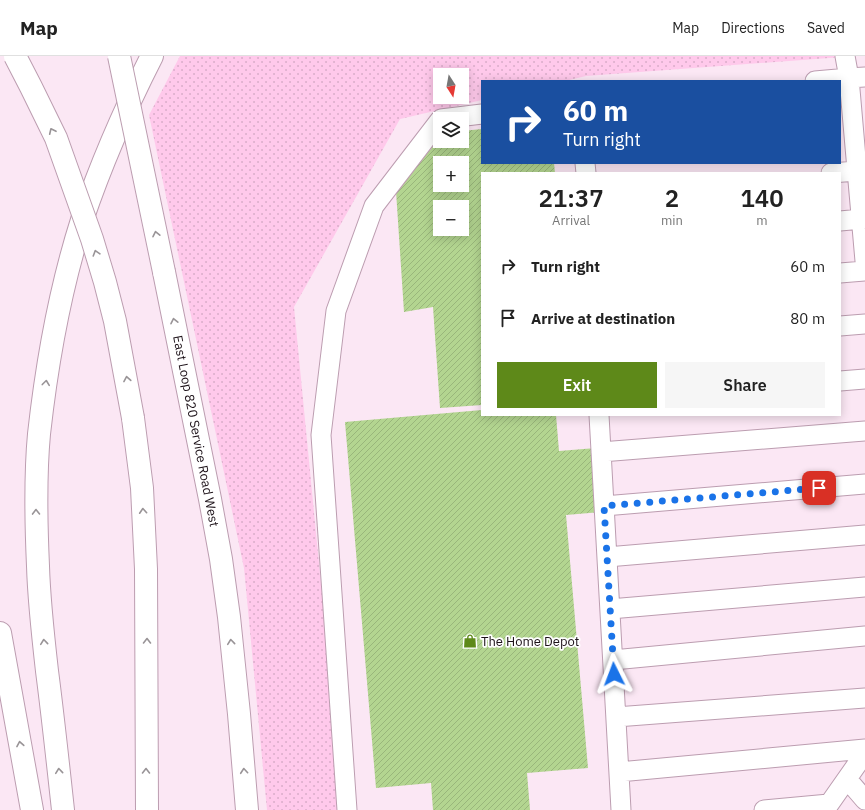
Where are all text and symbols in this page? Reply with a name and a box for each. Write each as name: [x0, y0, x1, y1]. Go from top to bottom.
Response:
text: Map: [20, 16, 58, 40]
text: Map: [672, 19, 699, 37]
text: Directions: [721, 19, 785, 37]
text: Saved: [807, 19, 845, 37]
north arrow: [433, 68, 469, 104]
map controls: [433, 68, 469, 236]
text: 60 m: [563, 92, 628, 129]
icon: right: [497, 96, 549, 148]
button: layers: [433, 112, 469, 148]
one-way arrow: [49, 127, 57, 135]
text: Turn right: [563, 128, 641, 151]
button: +: [433, 156, 469, 192]
text: 21:37: [538, 182, 604, 214]
text: 2: [665, 182, 679, 214]
text: 140: [740, 182, 784, 214]
button: −: [433, 200, 469, 236]
text: Arrival: [552, 212, 590, 229]
text: min: [661, 212, 683, 229]
text: m: [756, 212, 768, 229]
one-way arrow: [152, 231, 160, 237]
one-way arrow: [93, 250, 101, 257]
icon: right: [497, 255, 519, 277]
text: Turn right: [531, 257, 600, 276]
text: 60 m: [790, 257, 825, 276]
icon: arrive: [497, 307, 519, 329]
text: Arrive at destination: [531, 309, 675, 328]
text: 80 m: [790, 309, 825, 328]
one-way arrow: [170, 318, 178, 324]
street label: East Loop 820 Service Road West: [169, 334, 223, 528]
button: Exit: [497, 362, 657, 408]
button: Share: [665, 362, 825, 408]
one-way arrow: [123, 376, 131, 382]
one-way arrow: [41, 380, 50, 386]
pin: [802, 471, 836, 505]
icon: arrive: [808, 477, 830, 499]
one-way arrow: [139, 508, 148, 514]
one-way arrow: [32, 509, 41, 515]
shop icon: The Home Depot: [462, 633, 478, 649]
place label: The Home Depot: [481, 633, 579, 650]
one-way arrow: [143, 638, 151, 644]
one-way arrow: [40, 639, 49, 645]
one-way arrow: [227, 639, 236, 645]
position arrow: [593, 653, 635, 695]
one-way arrow: [17, 741, 25, 747]
one-way arrow: [54, 768, 63, 774]
one-way arrow: [142, 768, 150, 774]
one-way arrow: [240, 768, 249, 774]

